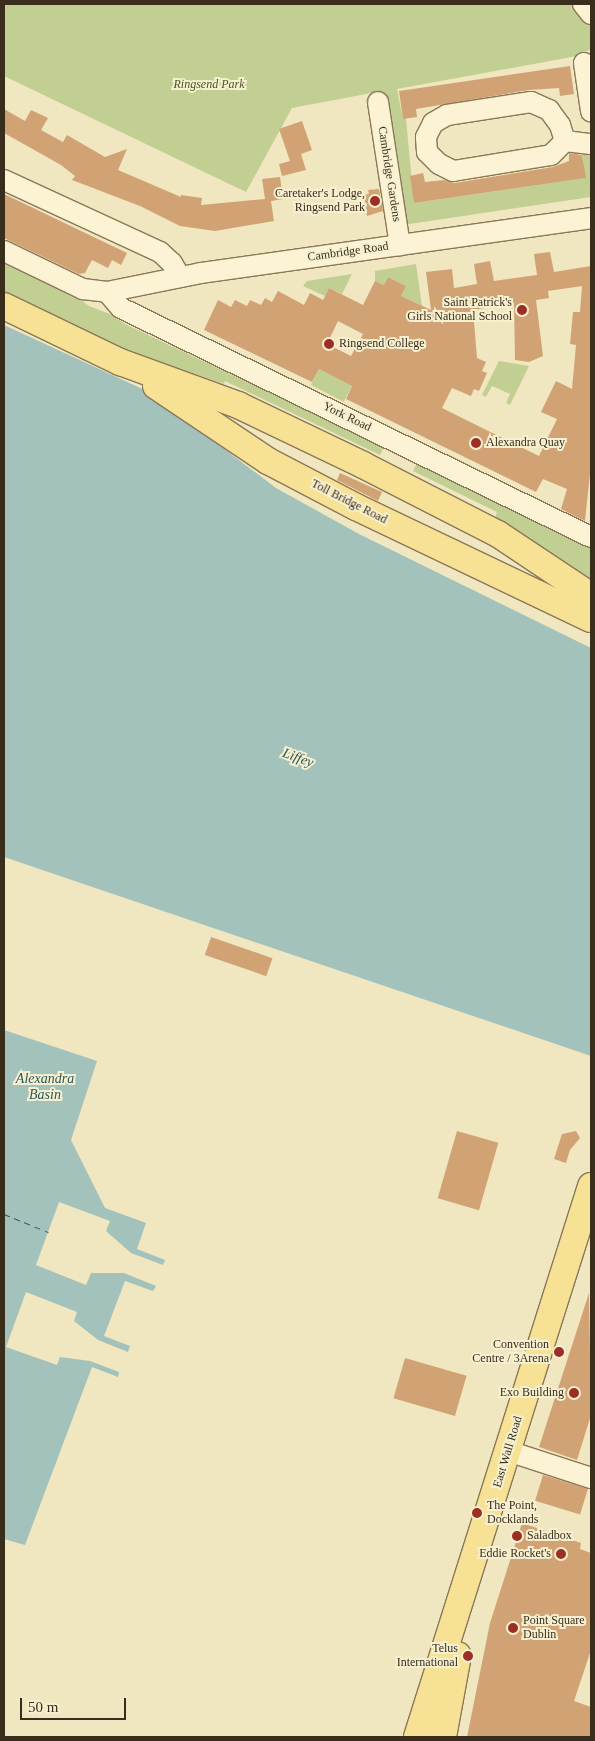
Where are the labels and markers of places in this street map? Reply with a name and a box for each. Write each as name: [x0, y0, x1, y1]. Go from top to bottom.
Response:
place label: Caretaker's Lodge, Ringsend Park: [275, 187, 365, 215]
marker: Caretaker's Lodge, Ringsend Park: [369, 195, 381, 207]
place label: Saint Patrick's Girls National School: [407, 296, 512, 324]
marker: Saint Patrick's Girls National School: [516, 304, 528, 316]
place label: Ringsend College: [339, 337, 425, 351]
marker: Ringsend College: [323, 338, 335, 350]
place label: Alexandra Quay: [486, 436, 565, 450]
marker: Alexandra Quay: [470, 437, 482, 449]
place label: Convention Centre / 3Arena: [472, 1338, 549, 1366]
marker: Convention Centre / 3Arena: [553, 1346, 565, 1358]
place label: Exo Building: [500, 1386, 564, 1400]
marker: Exo Building: [568, 1387, 580, 1399]
place label: The Point, Docklands: [487, 1499, 538, 1527]
marker: The Point, Docklands: [471, 1507, 483, 1519]
place label: Saladbox: [527, 1529, 572, 1543]
marker: Saladbox: [511, 1530, 523, 1542]
place label: Eddie Rocket's: [479, 1547, 551, 1561]
marker: Eddie Rocket's: [555, 1548, 567, 1560]
place label: Point Square Dublin: [523, 1614, 585, 1642]
marker: Point Square Dublin: [507, 1622, 519, 1634]
place label: Telus International: [397, 1642, 458, 1670]
marker: Telus International: [462, 1650, 474, 1662]

